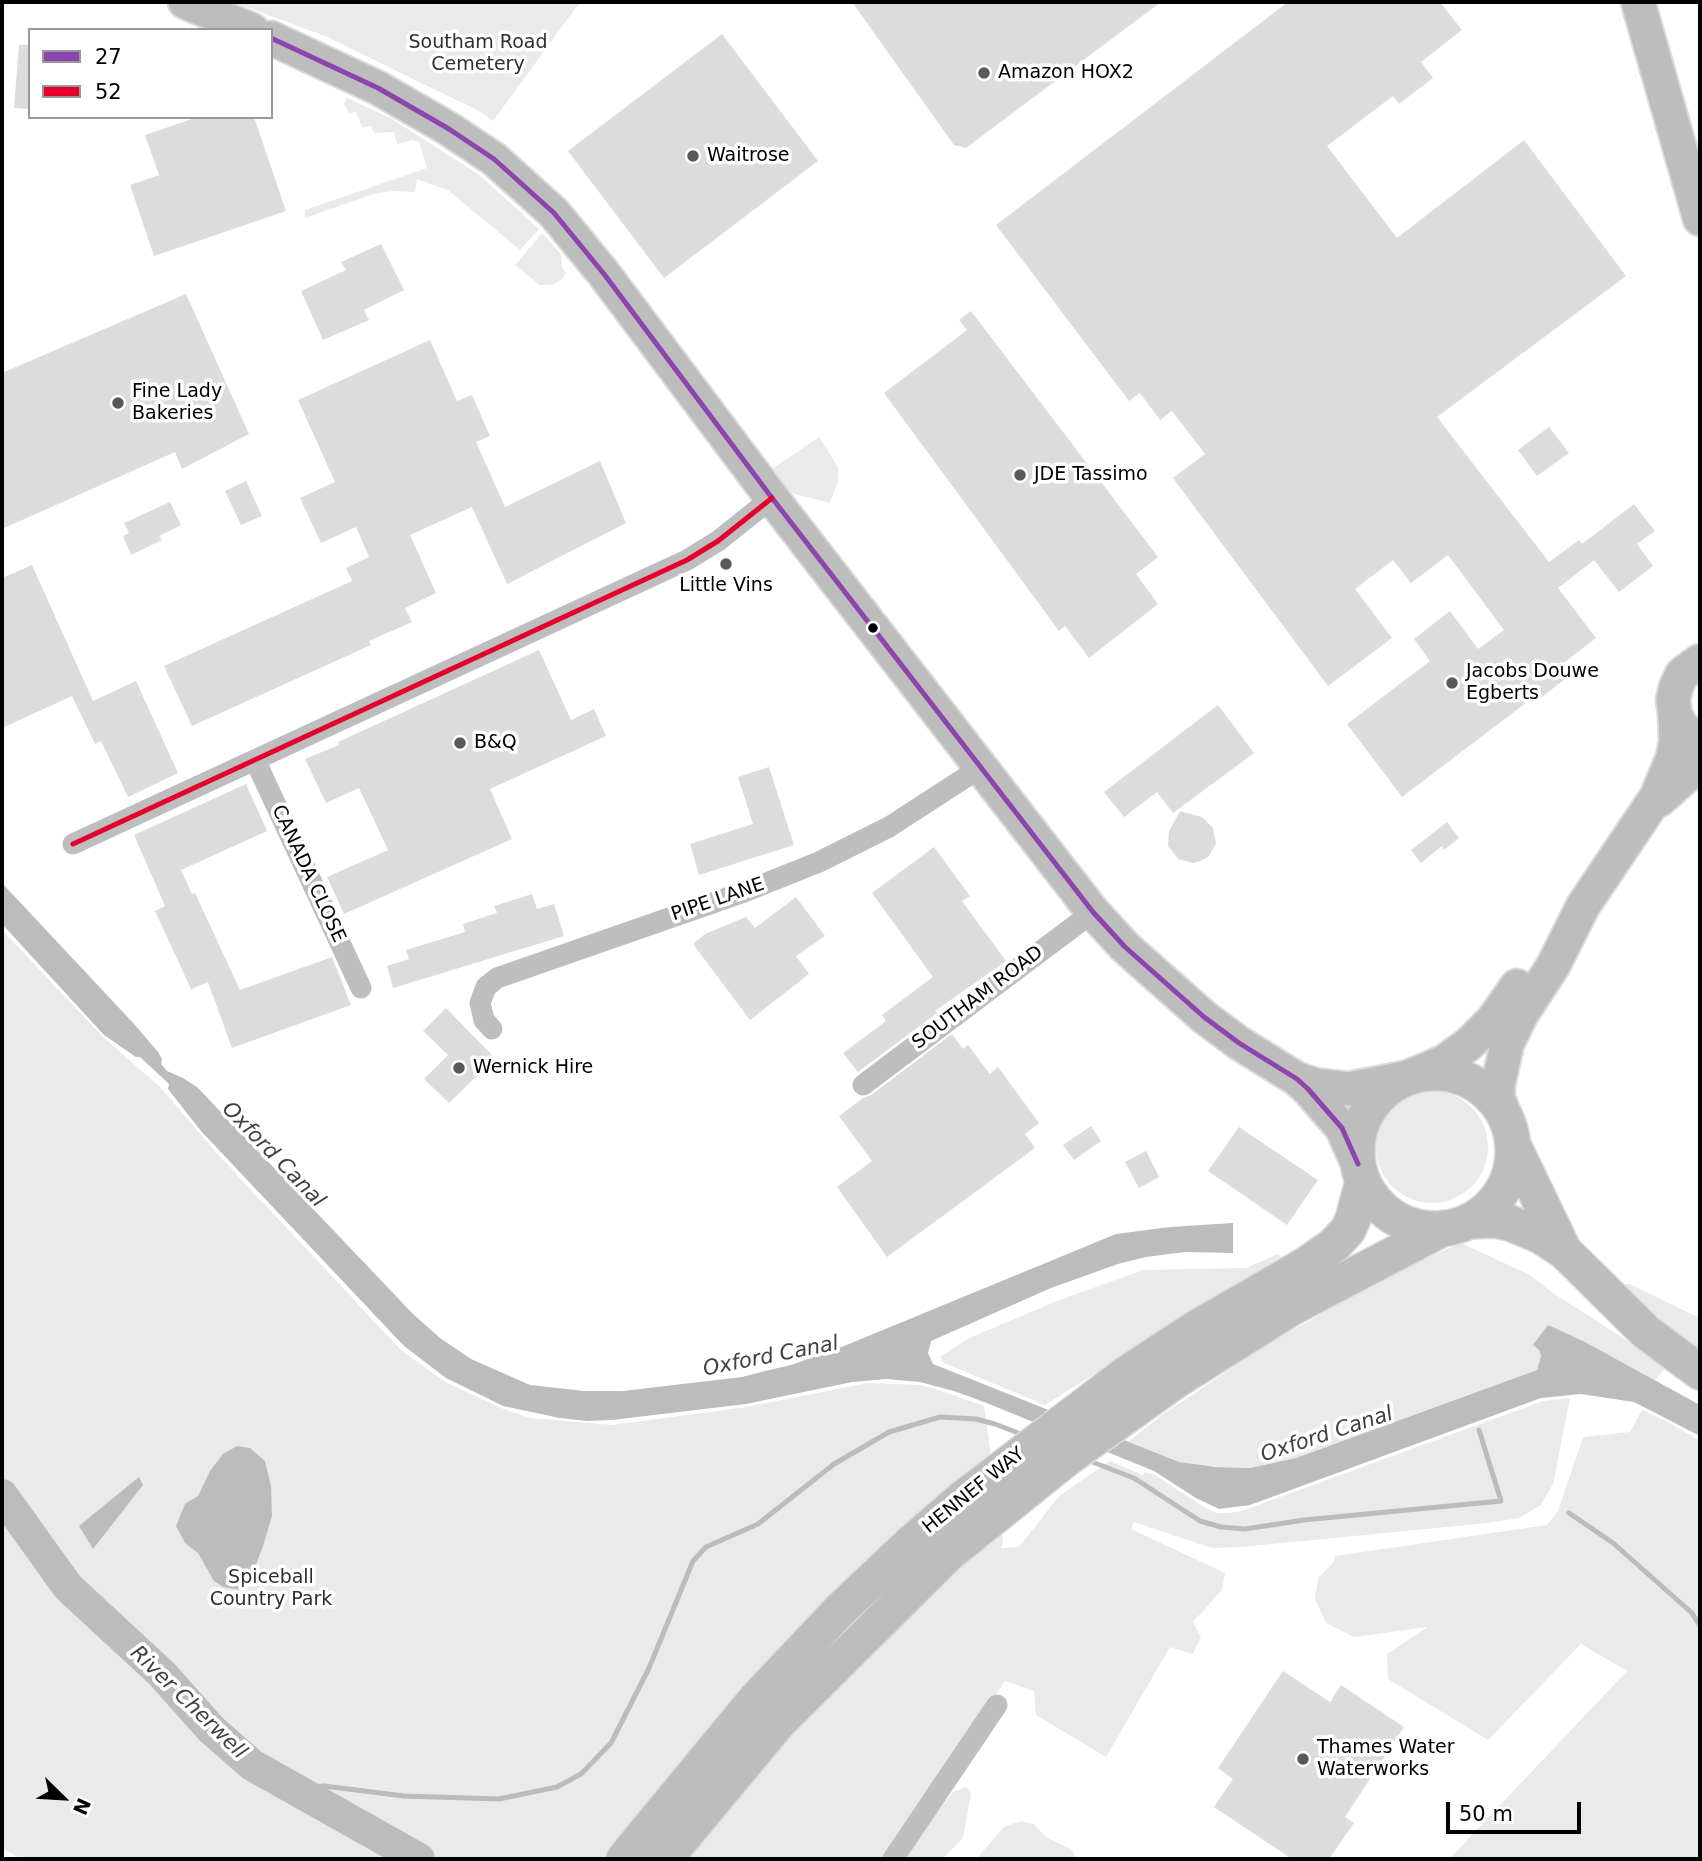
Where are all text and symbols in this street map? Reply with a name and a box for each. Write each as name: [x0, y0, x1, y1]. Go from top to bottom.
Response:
legend: [28, 28, 273, 119]
park label: Southam Road Cemetery: [408, 32, 548, 76]
text: 27: [95, 45, 122, 69]
place label: Amazon HOX2: [998, 62, 1134, 84]
marker: Amazon HOX2: [976, 65, 992, 81]
text: 52: [95, 80, 122, 104]
place label: Waitrose: [707, 145, 790, 167]
marker: Waitrose: [685, 148, 701, 164]
place label: Fine Lady Bakeries: [132, 381, 222, 425]
marker: Fine Lady Bakeries: [110, 395, 126, 411]
place label: JDE Tassimo: [1034, 464, 1148, 486]
marker: JDE Tassimo: [1012, 467, 1028, 483]
marker: Little Vins: [718, 556, 734, 572]
place label: Little Vins: [679, 575, 773, 597]
unlabelled marker: [866, 621, 880, 635]
place label: Jacobs Douwe Egberts: [1466, 661, 1599, 705]
marker: Jacobs Douwe Egberts: [1444, 675, 1460, 691]
place label: B&Q: [474, 732, 517, 754]
marker: B&Q: [452, 735, 468, 751]
street label: CANADA CLOSE: [266, 802, 350, 946]
street label: PIPE LANE: [669, 873, 767, 927]
street label: SOUTHAM ROAD: [908, 941, 1048, 1055]
place label: Wernick Hire: [473, 1057, 593, 1079]
marker: Wernick Hire: [451, 1060, 467, 1076]
water label: Oxford Canal: [216, 1097, 330, 1213]
water label: Oxford Canal: [701, 1332, 841, 1382]
water label: Oxford Canal: [1258, 1402, 1396, 1468]
street label: HENNEF WAY: [918, 1443, 1030, 1539]
park label: Spiceball Country Park: [210, 1567, 332, 1611]
water label: River Cherwell: [124, 1641, 252, 1765]
place label: Thames Water Waterworks: [1317, 1737, 1455, 1781]
marker: Thames Water Waterworks: [1295, 1751, 1311, 1767]
north arrow: [28, 1763, 98, 1833]
scale bar: [1450, 1787, 1585, 1831]
text: N: [69, 1795, 95, 1818]
text: 50 m: [1459, 1802, 1513, 1826]

